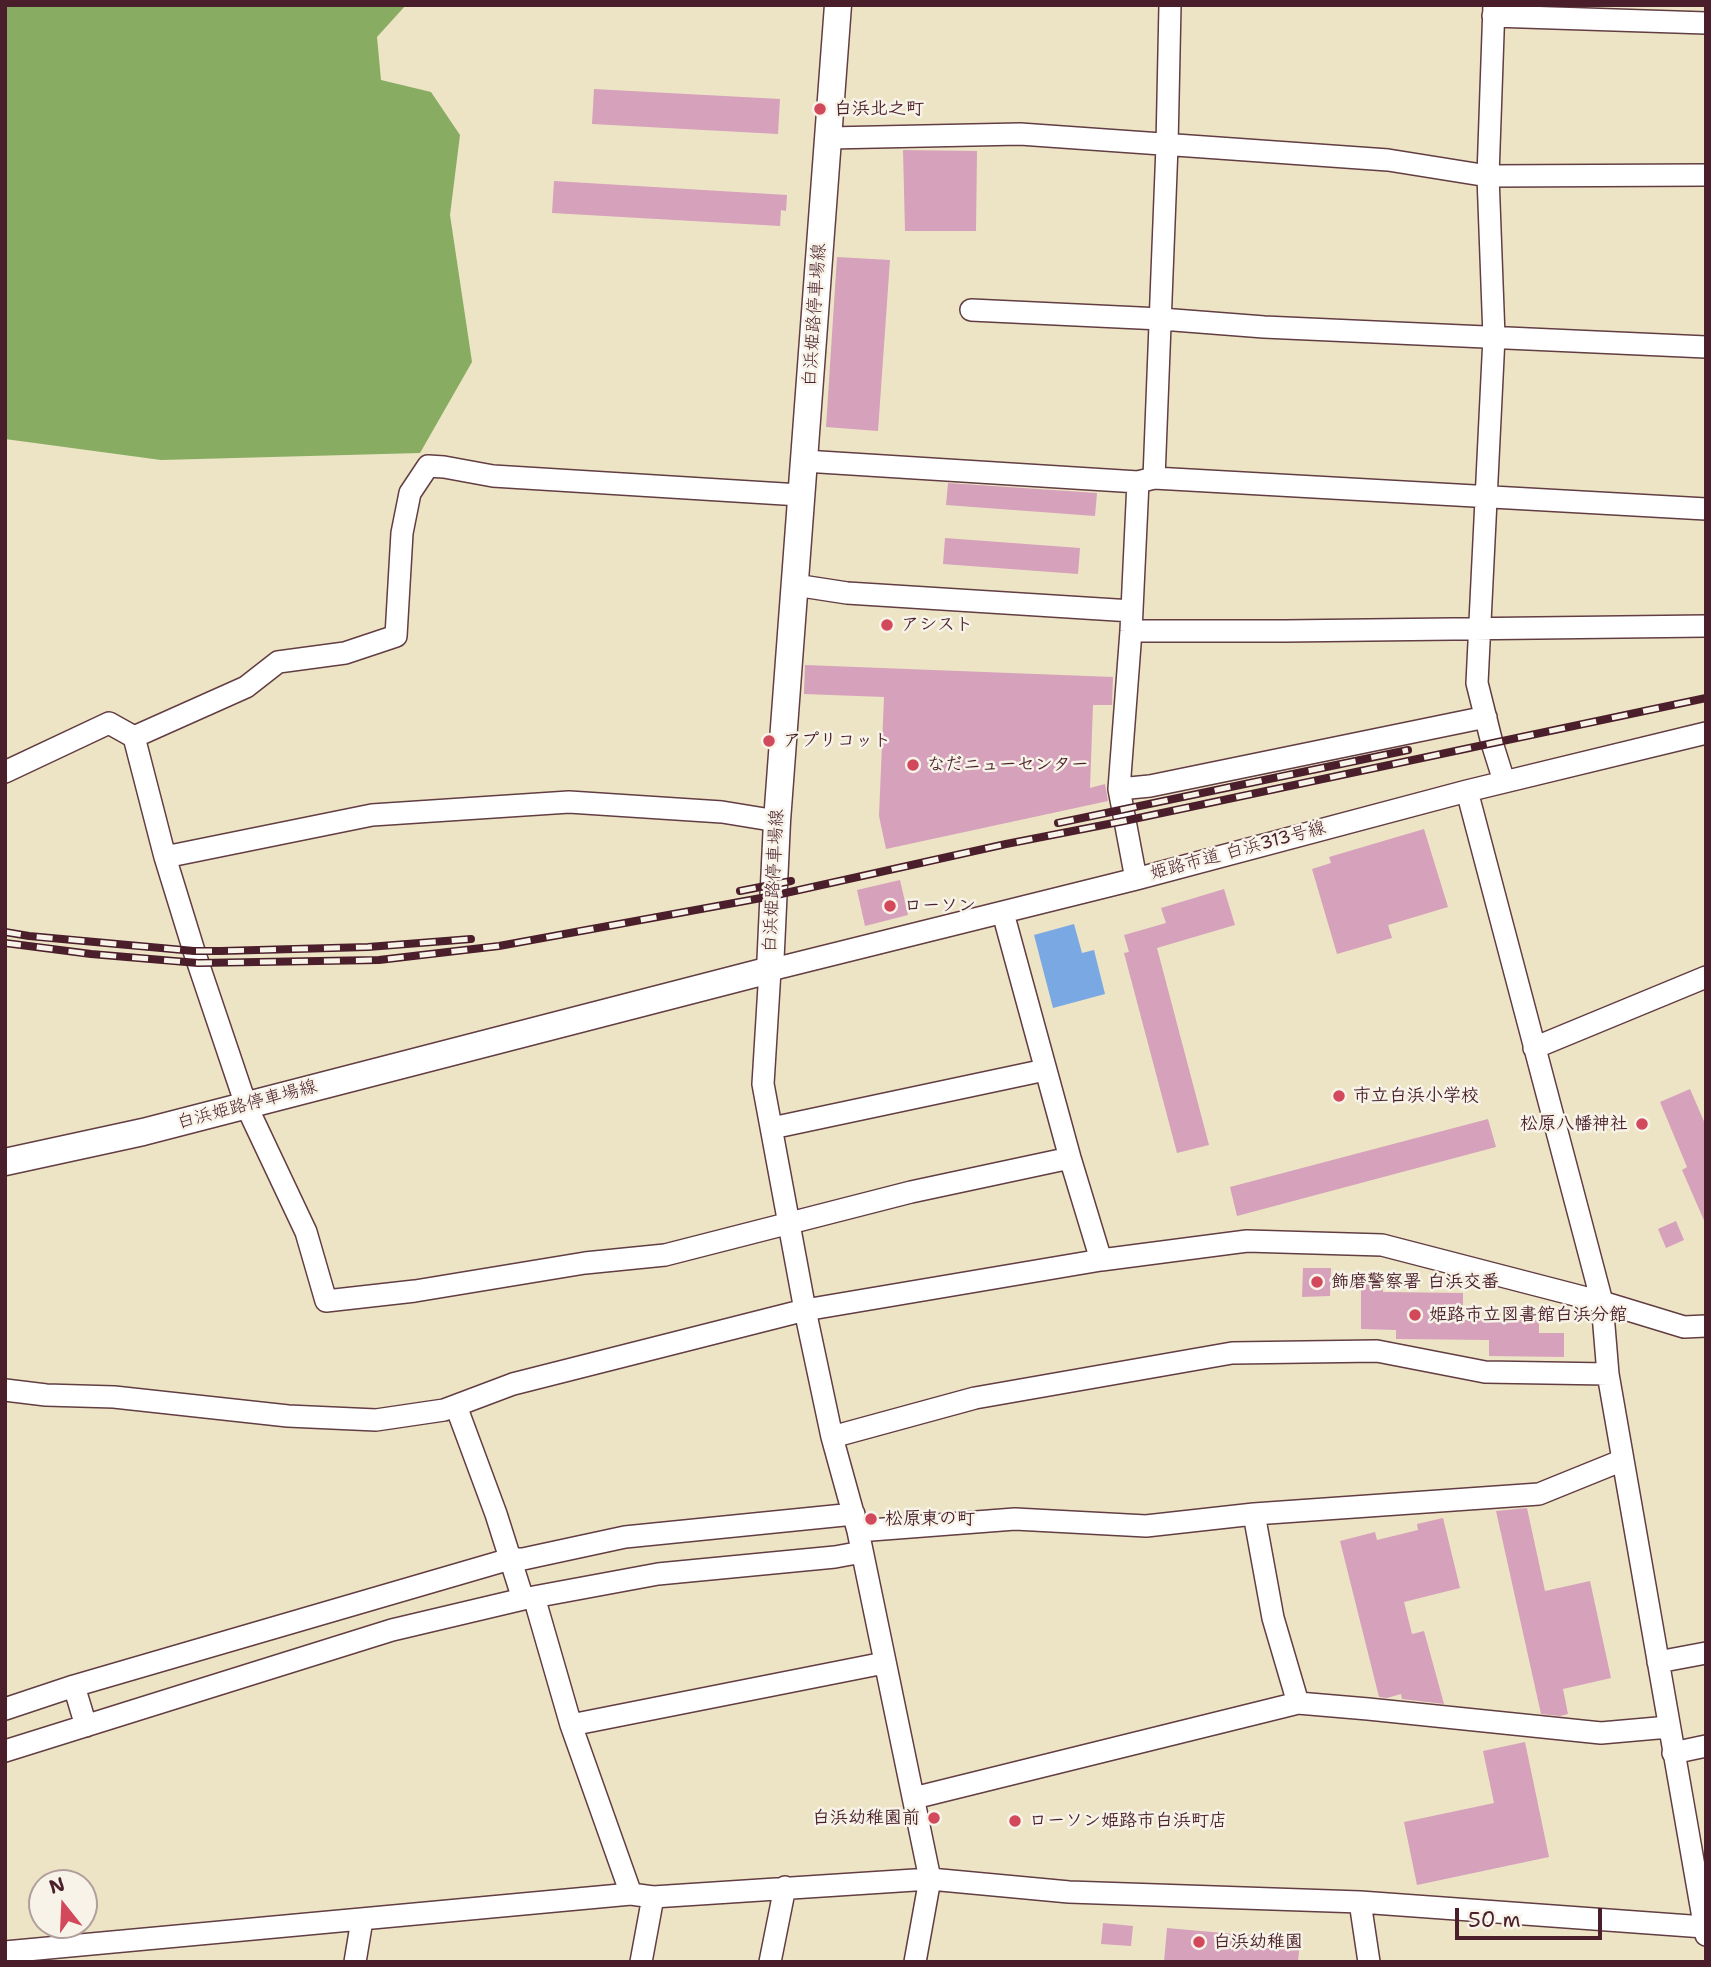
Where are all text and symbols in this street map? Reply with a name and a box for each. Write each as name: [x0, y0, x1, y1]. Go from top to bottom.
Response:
place label: 白浜北之町: [834, 98, 924, 120]
marker: 白浜北之町: [812, 101, 828, 117]
street label: 白浜姫路停車場線: [799, 242, 831, 388]
place label: アシスト: [901, 614, 973, 636]
marker: アシスト: [879, 617, 895, 633]
place label: アプリコット: [783, 730, 891, 752]
marker: アプリコット: [761, 733, 777, 749]
place label: なだニューセンター: [927, 754, 1089, 776]
marker: なだニューセンター: [905, 757, 921, 773]
street label: 白浜姫路停車場線: [759, 809, 789, 953]
street label: 姫路市道 白浜313号線: [1148, 817, 1328, 885]
place label: ローソン: [904, 895, 976, 917]
marker: ローソン: [882, 898, 898, 914]
street label: 白浜姫路停車場線: [175, 1076, 319, 1134]
place label: 市立白浜小学校: [1353, 1085, 1479, 1107]
marker: 市立白浜小学校: [1331, 1088, 1347, 1104]
place label: 松原八幡神社: [1520, 1113, 1628, 1135]
marker: 松原八幡神社: [1634, 1116, 1650, 1132]
place label: 飾磨警察署 白浜交番: [1331, 1271, 1499, 1293]
marker: 飾磨警察署 白浜交番: [1309, 1274, 1325, 1290]
place label: 姫路市立図書館白浜分館: [1429, 1304, 1627, 1326]
marker: 姫路市立図書館白浜分館: [1407, 1307, 1423, 1323]
place label: 松原東の町: [885, 1508, 975, 1530]
marker: 松原東の町: [863, 1511, 879, 1527]
place label: 白浜幼稚園前: [812, 1807, 920, 1829]
marker: 白浜幼稚園前: [926, 1810, 942, 1826]
place label: ローソン姫路市白浜町店: [1029, 1810, 1227, 1832]
marker: ローソン姫路市白浜町店: [1007, 1813, 1023, 1829]
north arrow: [28, 1869, 98, 1939]
text: N: [46, 1871, 68, 1900]
scale bar: [1459, 1894, 1606, 1938]
text: 50 m: [1468, 1906, 1521, 1934]
place label: 白浜幼稚園: [1213, 1931, 1303, 1953]
marker: 白浜幼稚園: [1191, 1934, 1207, 1950]

